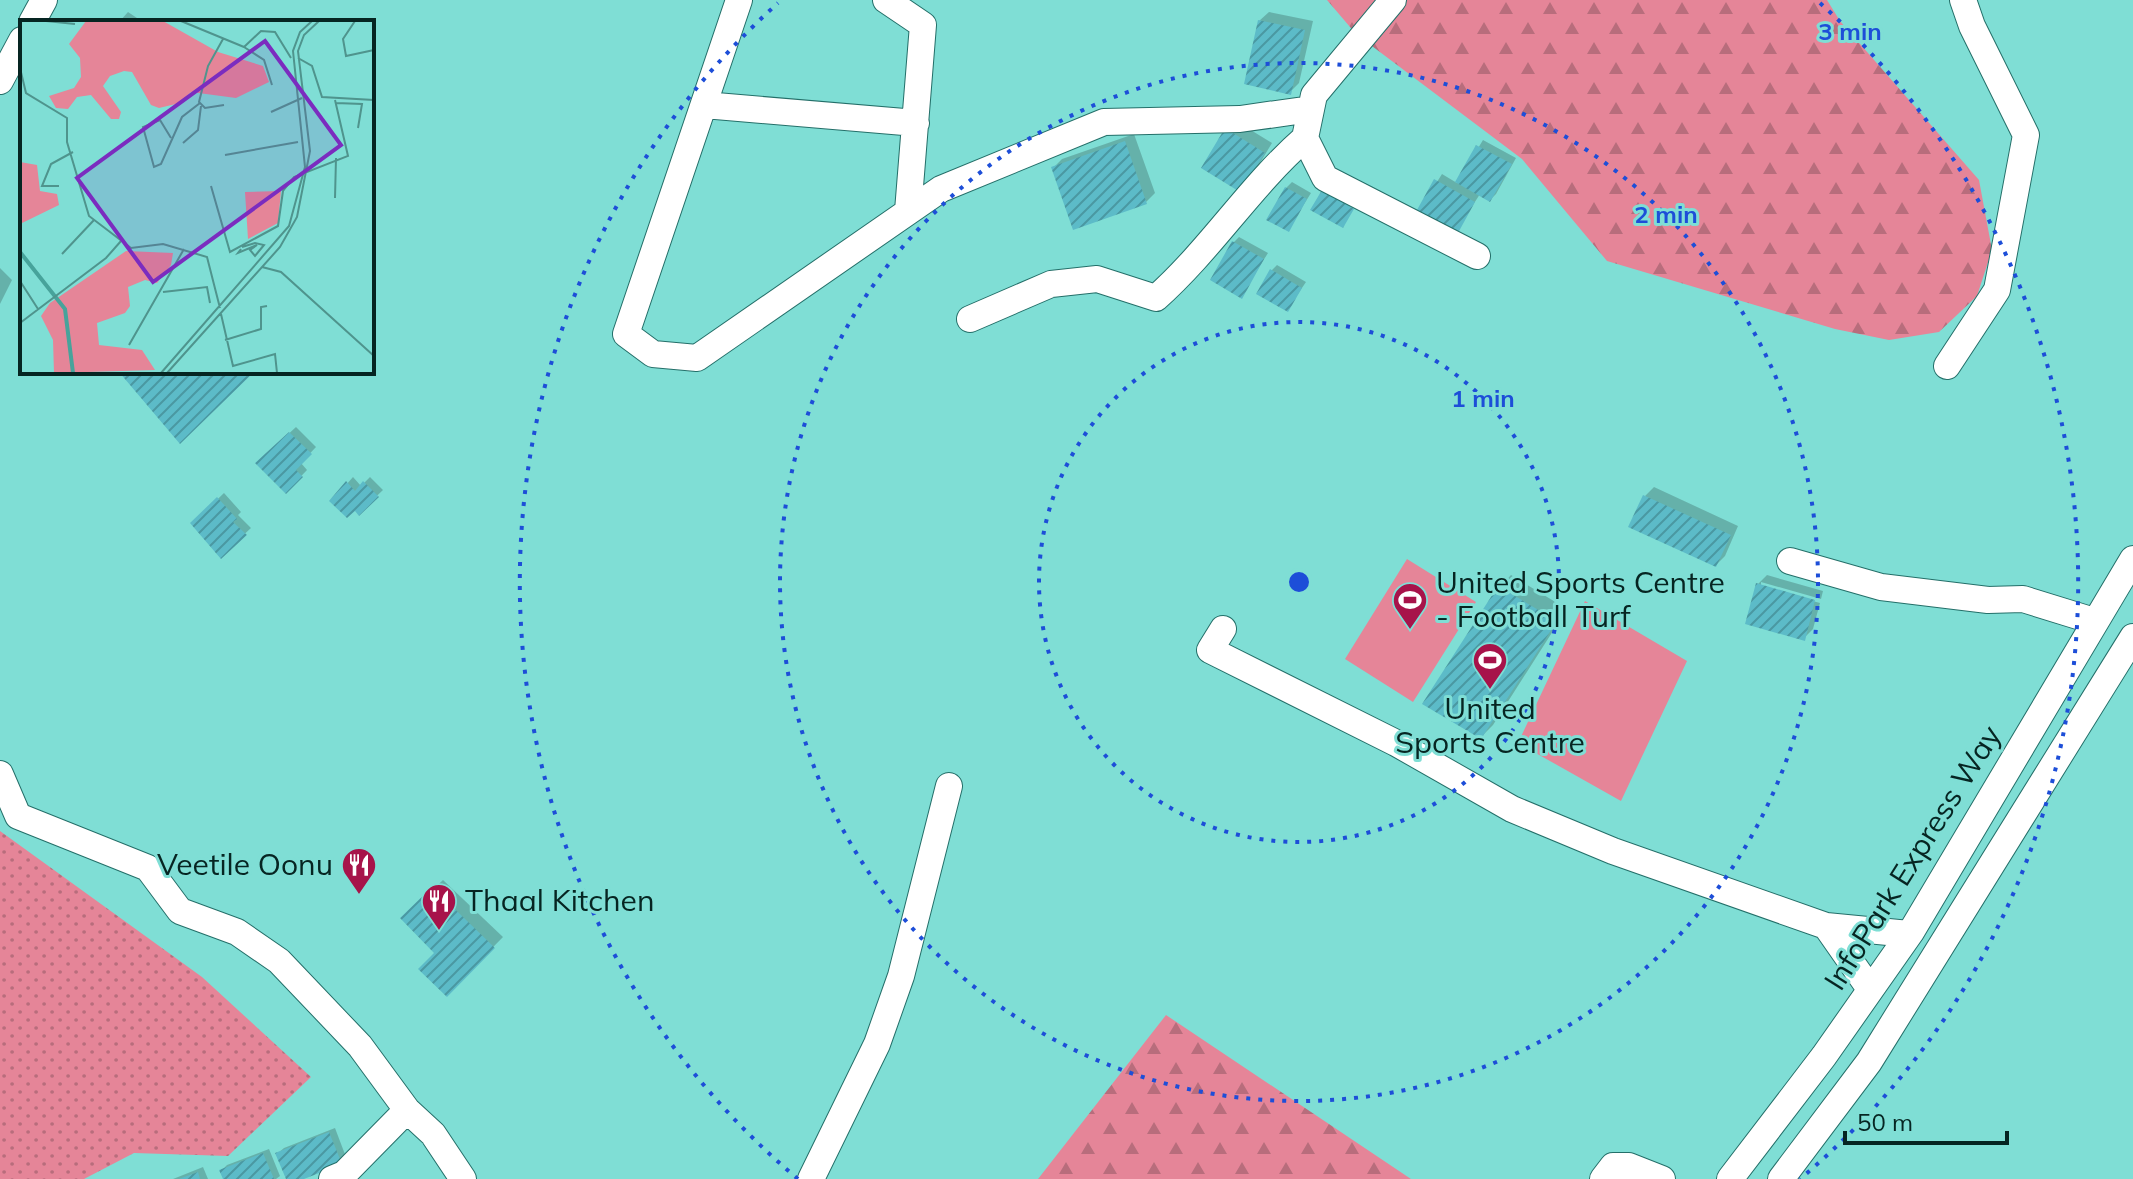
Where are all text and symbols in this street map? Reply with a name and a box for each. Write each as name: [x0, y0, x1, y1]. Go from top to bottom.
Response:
text: 3 min: [1818, 16, 1882, 46]
inset map: [20, 20, 374, 374]
text: 2 min: [1634, 199, 1698, 229]
text: 1 min: [1451, 383, 1515, 413]
place label: United Sports Centre - Football Turf: [1436, 563, 1725, 635]
centre of rings: [1285, 568, 1313, 596]
sports icon: United Sports Centre - Football Turf: [1391, 581, 1429, 631]
sports icon: United Sports Centre: [1471, 641, 1509, 691]
place label: United Sports Centre: [1395, 689, 1585, 761]
street label: InfoPark Express Way: [1815, 718, 2009, 997]
place label: Veetile Oonu: [157, 845, 333, 883]
restaurant icon: Veetile Oonu: [340, 846, 378, 896]
place label: Thaal Kitchen: [465, 881, 655, 919]
restaurant icon: Thaal Kitchen: [420, 882, 458, 932]
scale bar: [1845, 1095, 2007, 1145]
text: 50 m: [1857, 1107, 1913, 1137]

